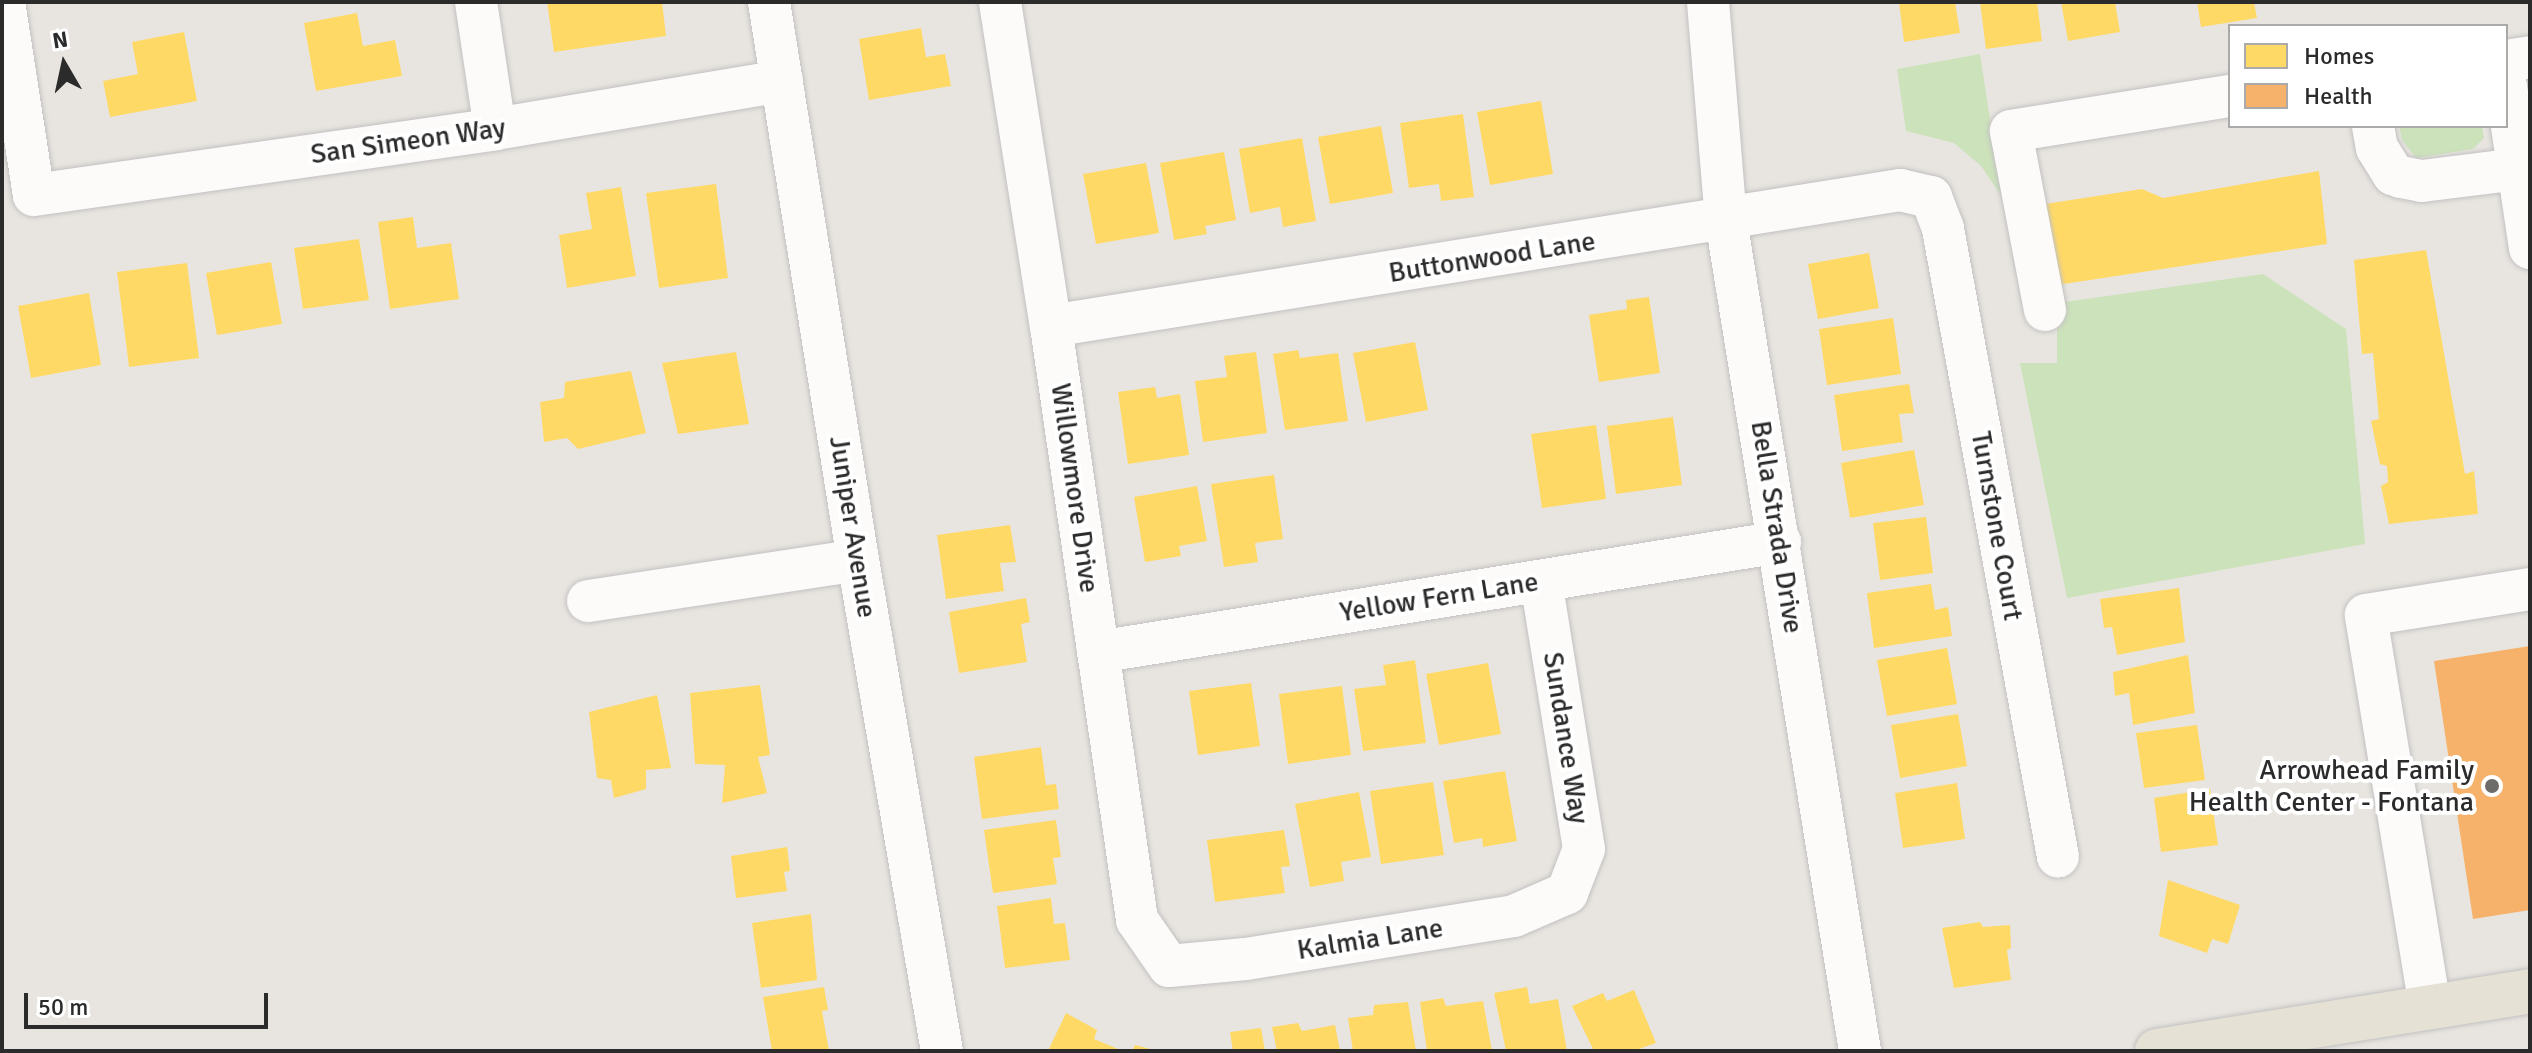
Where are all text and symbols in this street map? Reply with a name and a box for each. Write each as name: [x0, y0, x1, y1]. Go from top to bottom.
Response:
north arrow: [24, 24, 104, 104]
legend: [2228, 24, 2508, 128]
text: N: [50, 25, 70, 54]
text: Homes: [2304, 41, 2374, 71]
text: Health: [2304, 81, 2373, 111]
street label: San Simeon Way: [308, 111, 508, 171]
street label: Buttonwood Lane: [1386, 224, 1598, 290]
street label: Willowmore Drive: [1044, 381, 1106, 595]
street label: Bella Strada Drive: [1744, 418, 1810, 636]
street label: Turnstone Court: [1964, 429, 2030, 623]
street label: Juniper Avenue: [822, 434, 884, 620]
street label: Yellow Fern Lane: [1337, 565, 1541, 629]
street label: Sundance Way: [1536, 650, 1596, 826]
place label: Arrowhead Family Health Center - Fontana: [2189, 753, 2474, 819]
marker: Arrowhead Family Health Center - Fontana: [2481, 775, 2503, 797]
street label: Kalmia Lane: [1295, 911, 1445, 967]
scale bar: [28, 977, 272, 1027]
text: 50 m: [38, 992, 88, 1022]

